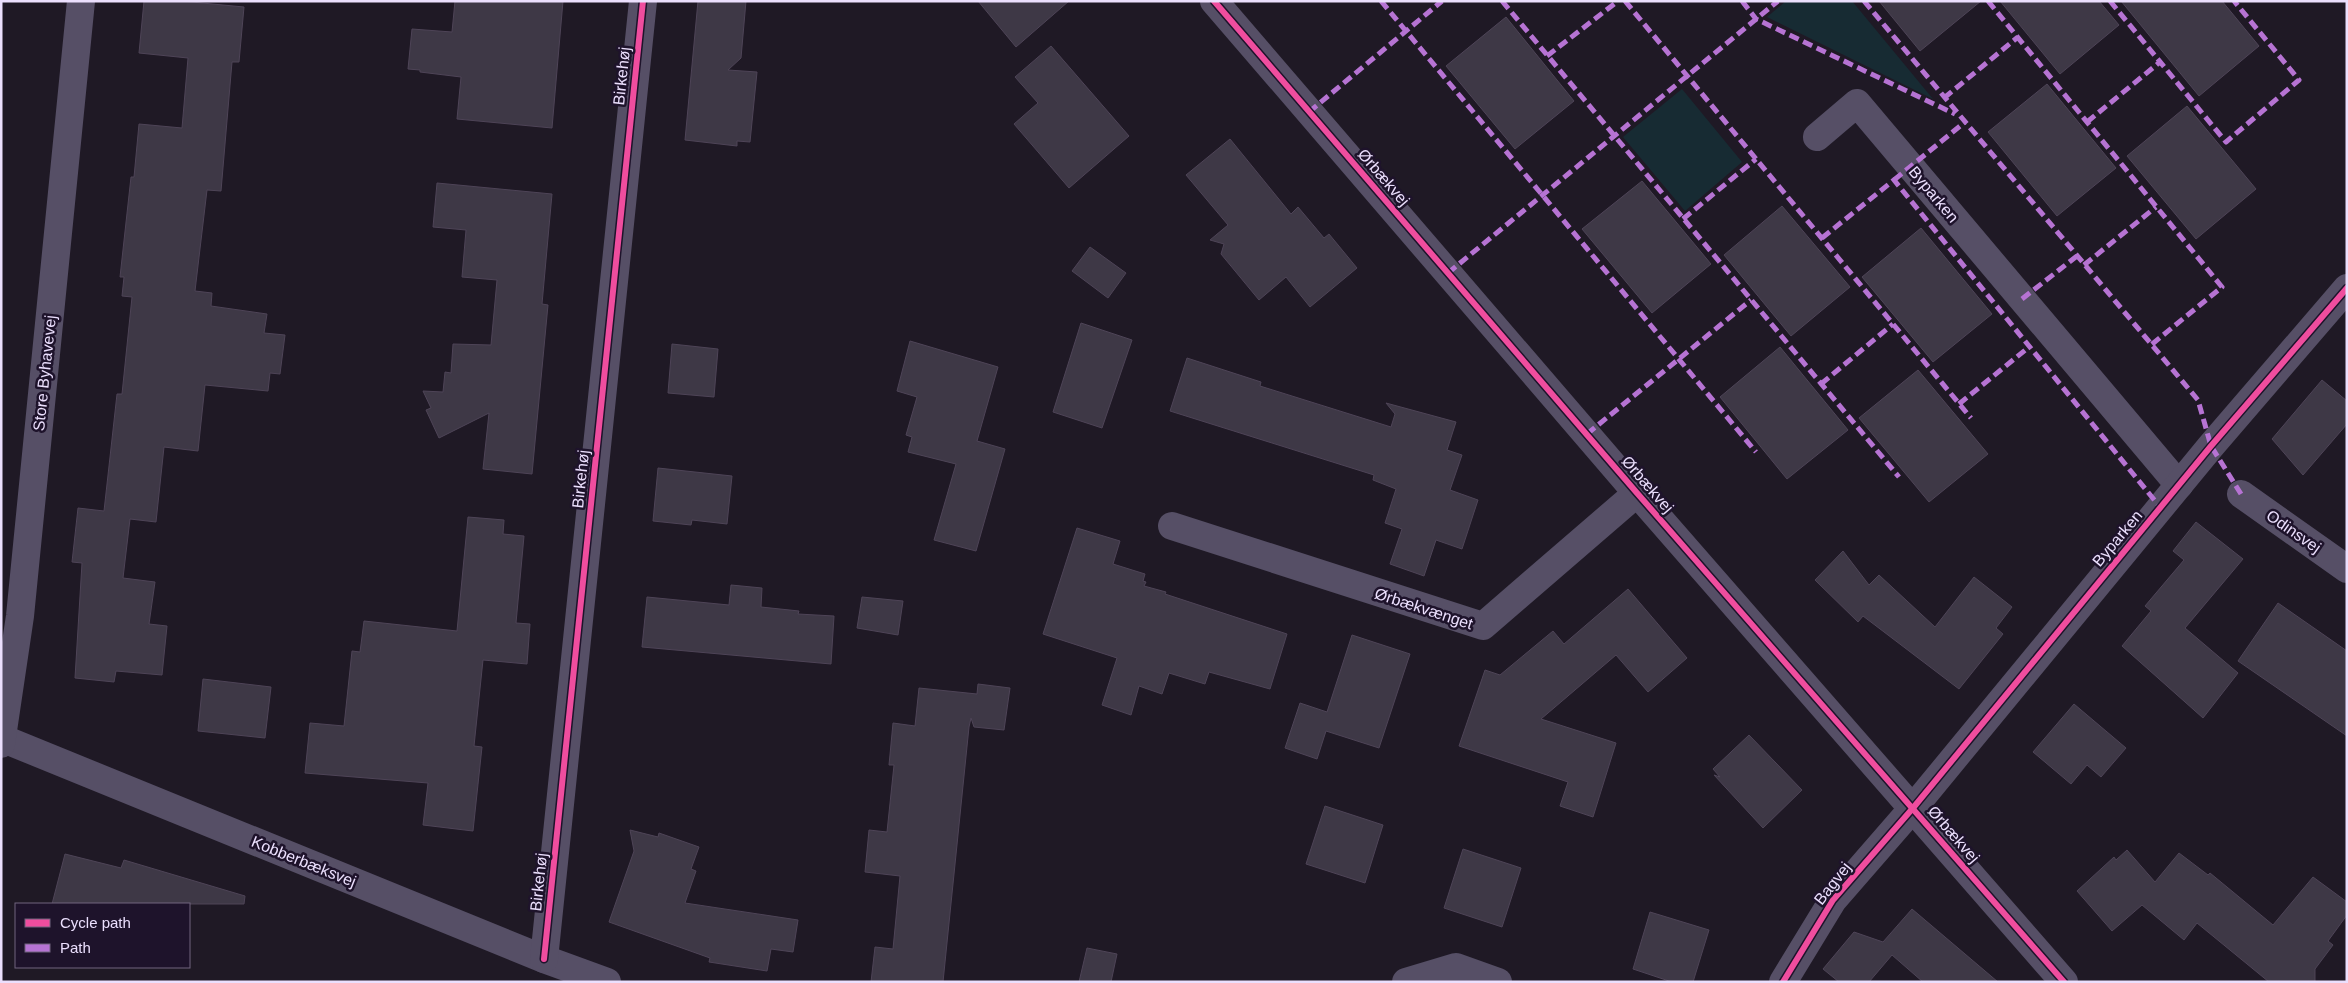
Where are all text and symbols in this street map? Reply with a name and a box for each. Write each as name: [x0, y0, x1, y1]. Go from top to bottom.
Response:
street label: Birkehøj: [610, 46, 633, 106]
street label: Ørbækvej: [1354, 146, 1413, 209]
street label: Byparken: [1905, 163, 1962, 226]
street label: Store Byhavevej: [30, 314, 59, 432]
street label: Birkehøj: [569, 449, 592, 509]
street label: Ørbækvej: [1618, 453, 1677, 516]
street label: Byparken: [2089, 507, 2146, 570]
street label: Odinsvej: [2263, 507, 2324, 556]
street label: Ørbækvænget: [1373, 585, 1476, 633]
street label: Ørbækvej: [1924, 803, 1983, 866]
street label: Kobberbæksvej: [249, 833, 359, 890]
street label: Birkehøj: [527, 852, 550, 912]
street label: Bagvej: [1811, 859, 1854, 908]
legend: [15, 903, 190, 968]
text: Cycle path: [60, 914, 131, 931]
text: Path: [60, 939, 91, 956]

